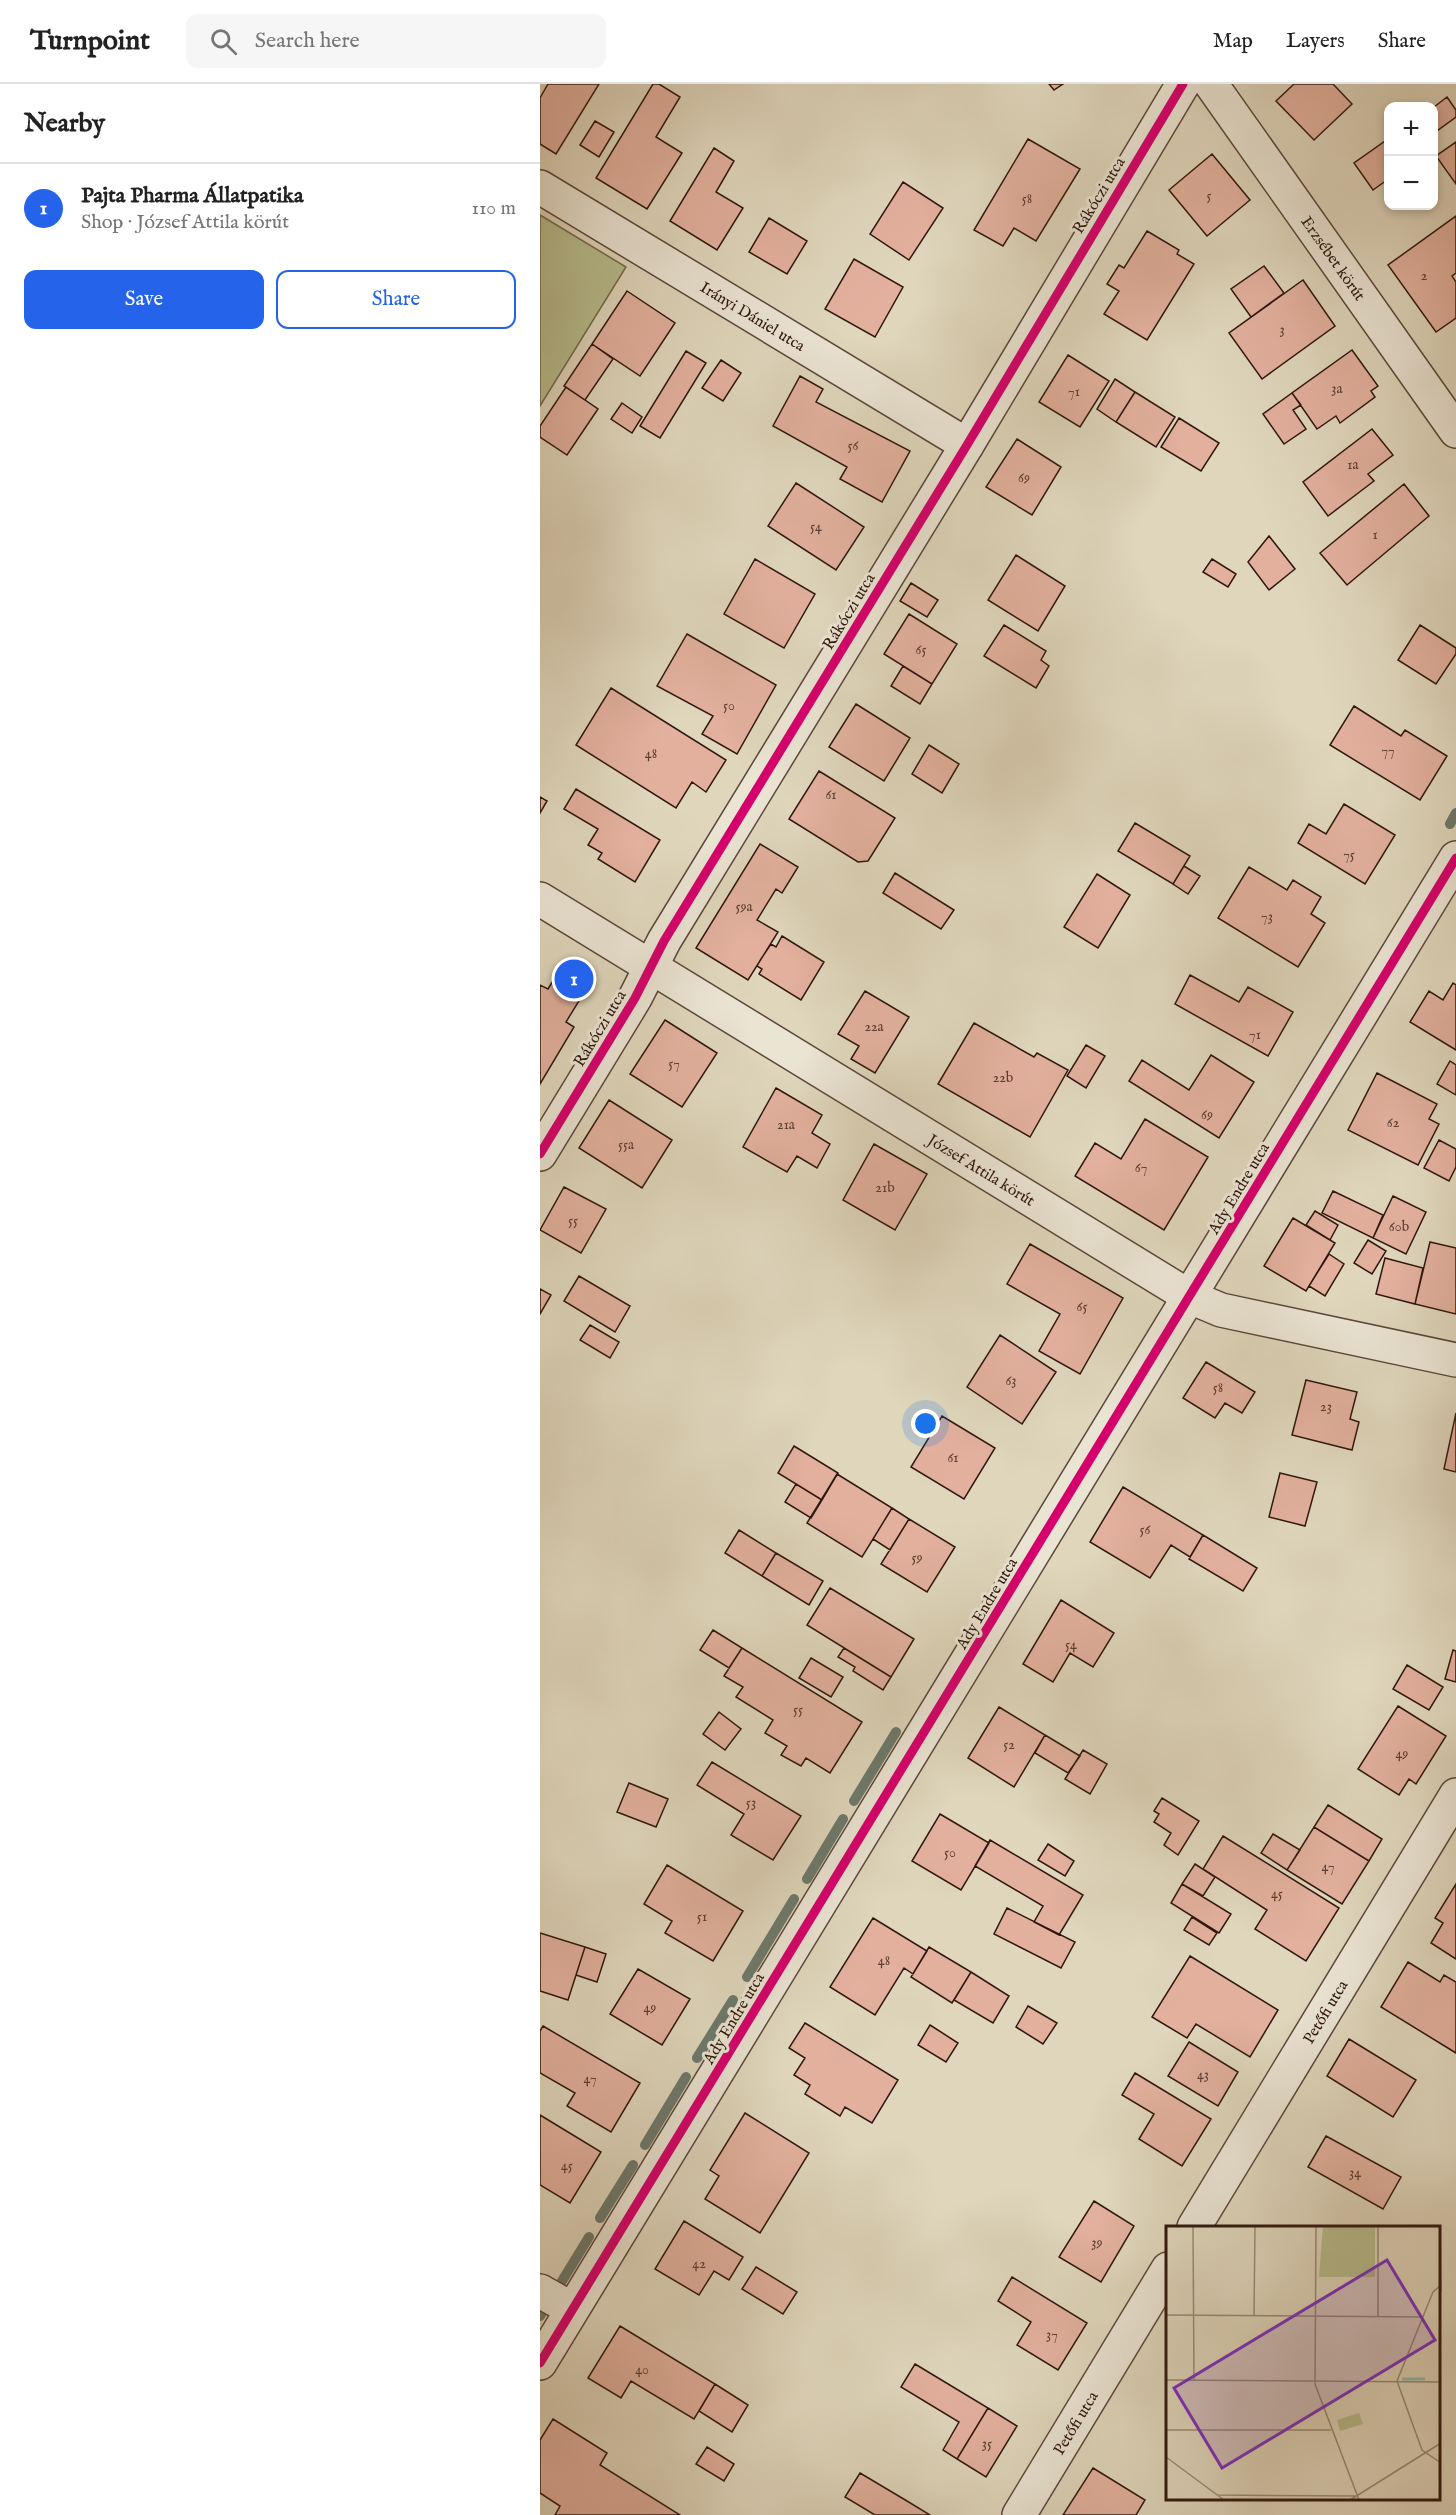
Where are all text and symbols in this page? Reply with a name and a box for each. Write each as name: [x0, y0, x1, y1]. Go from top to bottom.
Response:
search box: [186, 14, 606, 68]
text: Turnpoint: [30, 24, 150, 59]
icon: search: [207, 25, 240, 58]
text: Search here: [255, 27, 360, 55]
text: Map: [1213, 28, 1253, 55]
text: Layers: [1286, 28, 1345, 55]
text: Share: [1378, 28, 1426, 55]
map controls: [1384, 102, 1438, 210]
button: +: [1384, 102, 1438, 156]
text: Nearby: [24, 107, 105, 140]
street label: Rákóczi utca: [1069, 154, 1130, 238]
button: −: [1384, 156, 1438, 210]
text: Pajta Pharma Állatpatika: [81, 182, 304, 210]
house number: 5: [1206, 187, 1212, 205]
house number: 58: [1022, 190, 1032, 208]
text: 1: [40, 196, 47, 221]
text: 110 m: [472, 196, 516, 221]
text: Shop · József Attila körút: [81, 210, 289, 235]
street label: Erzsébet körút: [1296, 213, 1369, 306]
house number: 2: [1421, 267, 1428, 285]
button: Save: [24, 270, 264, 329]
button: Share: [276, 270, 516, 329]
street label: Irányi Dániel utca: [696, 278, 808, 357]
house number: 3: [1279, 321, 1285, 339]
house number: 3a: [1331, 380, 1344, 398]
house number: 71: [1068, 383, 1080, 401]
house number: 56: [848, 437, 860, 455]
house number: 1a: [1347, 456, 1360, 474]
house number: 69: [1018, 469, 1030, 487]
house number: 54: [810, 518, 822, 536]
house number: 1: [1372, 526, 1378, 544]
street label: Rákóczi utca: [819, 570, 880, 654]
house number: 65: [916, 641, 926, 659]
house number: 50: [723, 697, 735, 715]
house number: 77: [1381, 742, 1395, 760]
house number: 48: [645, 745, 657, 763]
house number: 61: [825, 786, 837, 804]
house number: 75: [1343, 846, 1355, 864]
house number: 59a: [735, 898, 754, 916]
house number: 73: [1261, 908, 1273, 926]
pin: 1: [555, 956, 594, 1002]
street label: Rákóczi utca: [570, 987, 631, 1071]
house number: 22a: [864, 1018, 885, 1036]
house number: 71: [1249, 1026, 1261, 1044]
house number: 57: [668, 1055, 680, 1073]
house number: 22b: [993, 1069, 1013, 1087]
house number: 69: [1201, 1106, 1213, 1124]
house number: 62: [1387, 1114, 1400, 1132]
house number: 21a: [777, 1116, 796, 1134]
street label: József Attila körút: [922, 1130, 1038, 1212]
house number: 55a: [618, 1136, 635, 1154]
street label: Ady Endre utca: [1204, 1140, 1275, 1239]
house number: 67: [1135, 1159, 1147, 1177]
house number: 21b: [875, 1179, 895, 1197]
house number: 55: [568, 1212, 578, 1230]
house number: 60b: [1389, 1218, 1409, 1236]
house number: 65: [1077, 1298, 1087, 1316]
house number: 63: [1005, 1372, 1017, 1390]
house number: 58: [1213, 1379, 1223, 1397]
house number: 23: [1320, 1398, 1332, 1416]
your location: [911, 1409, 940, 1438]
house number: 61: [947, 1449, 959, 1467]
house number: 56: [1140, 1521, 1152, 1539]
house number: 59: [911, 1549, 923, 1567]
street label: Ady Endre utca: [952, 1555, 1023, 1654]
house number: 54: [1065, 1636, 1077, 1654]
house number: 55: [793, 1701, 803, 1719]
house number: 52: [1003, 1736, 1015, 1754]
house number: 49: [1396, 1745, 1408, 1763]
house number: 53: [746, 1794, 756, 1812]
house number: 50: [944, 1844, 956, 1862]
house number: 47: [1322, 1858, 1334, 1876]
house number: 45: [1271, 1885, 1283, 1903]
house number: 51: [697, 1908, 707, 1926]
house number: 48: [878, 1952, 890, 1970]
street label: Ady Endre utca: [699, 1970, 770, 2069]
street label: Petőfi utca: [1299, 1977, 1353, 2048]
house number: 49: [644, 1999, 656, 2017]
house number: 43: [1197, 2066, 1209, 2084]
house number: 47: [584, 2070, 596, 2088]
house number: 45: [561, 2157, 573, 2175]
house number: 34: [1349, 2164, 1361, 2182]
inset map: [1166, 2226, 1441, 2500]
house number: 39: [1091, 2234, 1103, 2252]
house number: 42: [692, 2255, 706, 2273]
house number: 37: [1046, 2326, 1058, 2344]
house number: 40: [635, 2361, 649, 2379]
street label: Petőfi utca: [1050, 2388, 1104, 2459]
house number: 35: [982, 2435, 992, 2453]

